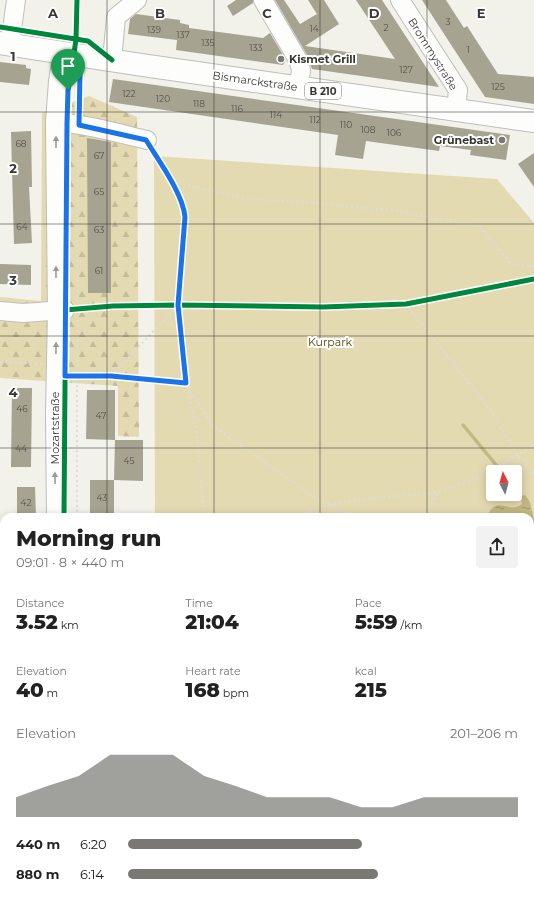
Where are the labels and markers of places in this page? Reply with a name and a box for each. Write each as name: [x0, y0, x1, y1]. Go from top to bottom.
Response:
pin: [51, 49, 85, 90]
place label: Kismet Grill: [289, 52, 356, 66]
marker: Kismet Grill: [276, 54, 286, 64]
place label: Grünebast: [434, 133, 494, 147]
marker: Grünebast: [497, 135, 507, 145]

